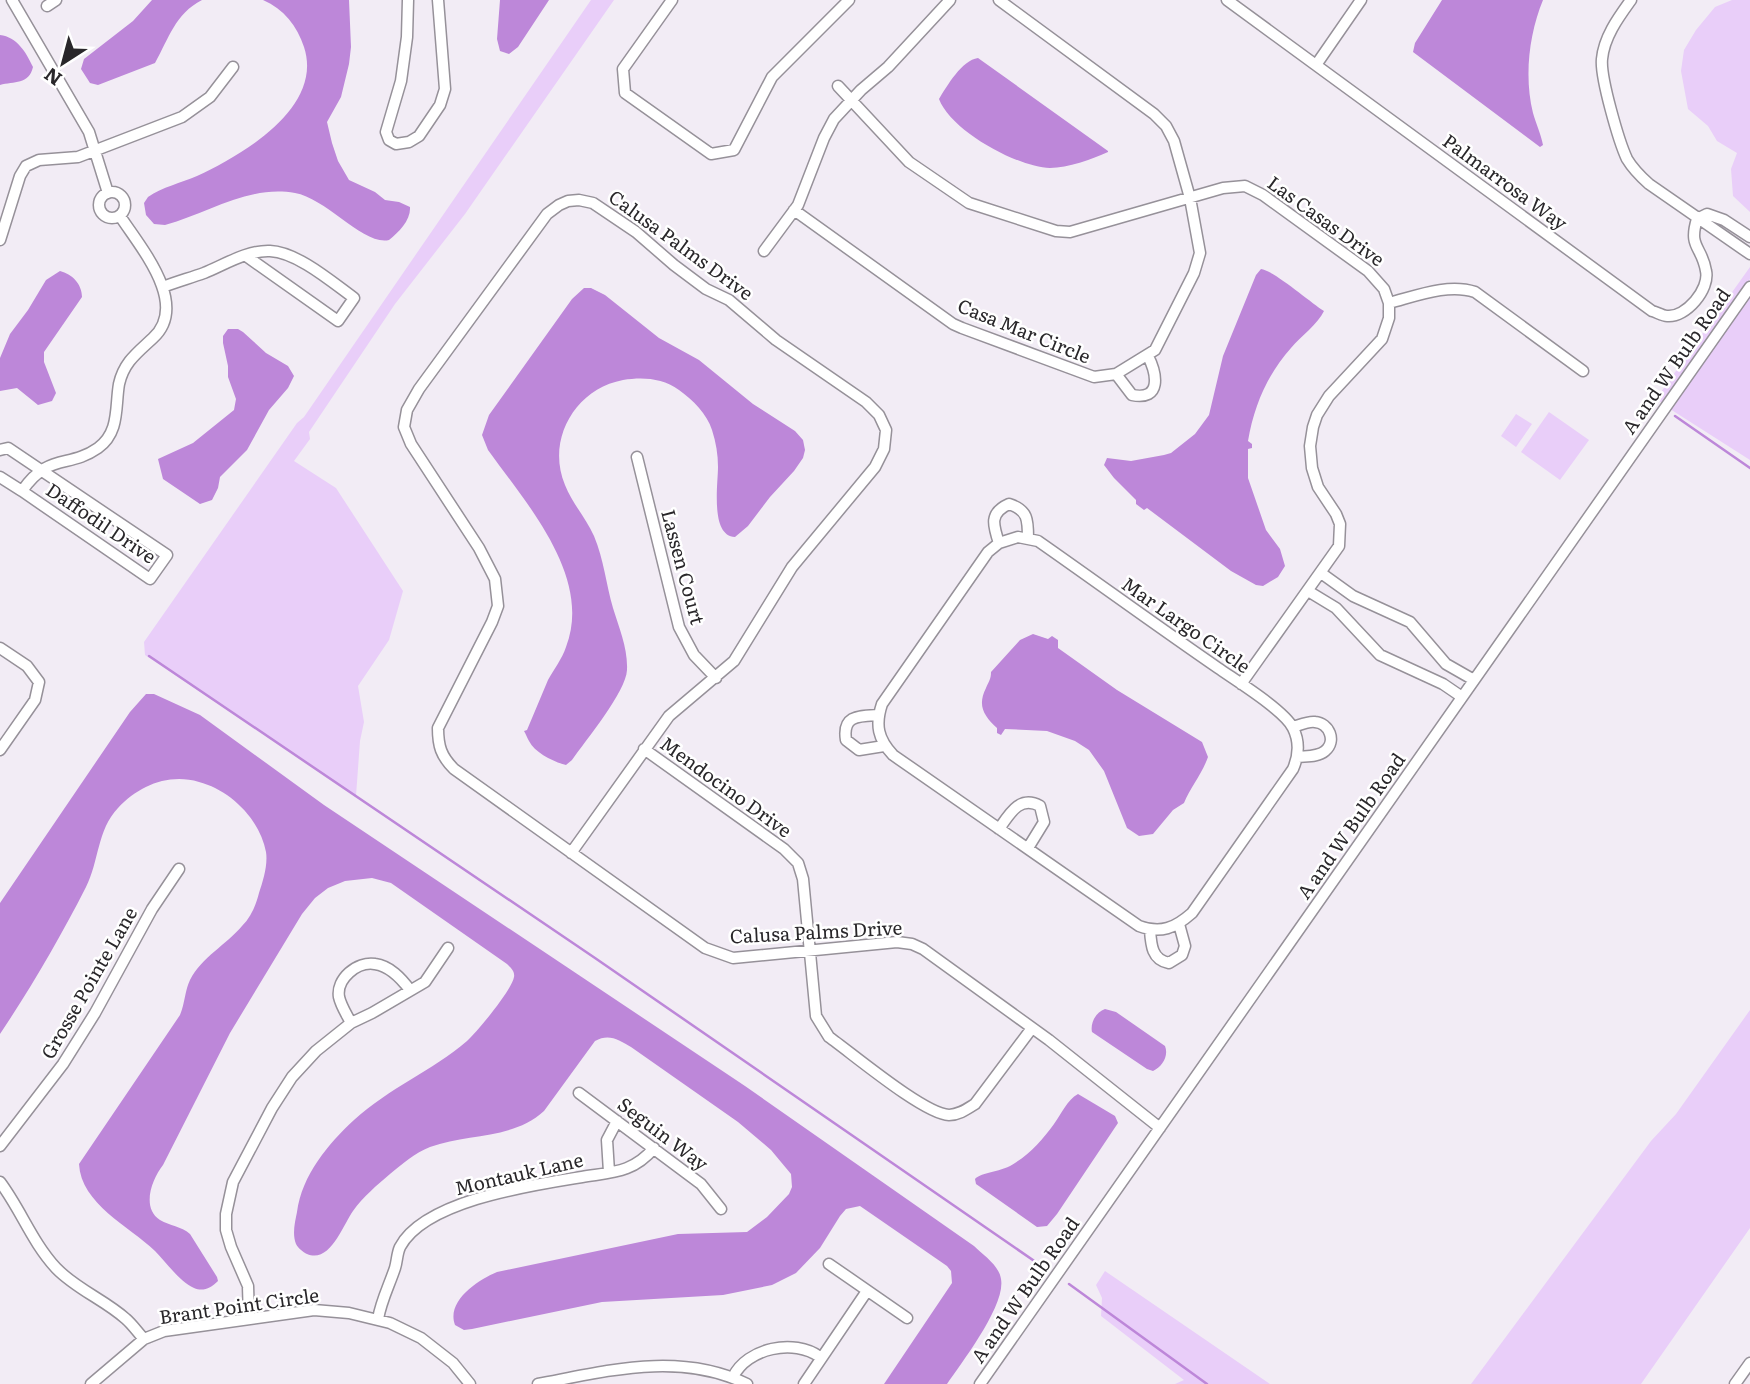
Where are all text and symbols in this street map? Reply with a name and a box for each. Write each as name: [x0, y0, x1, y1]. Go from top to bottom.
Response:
north arrow: [28, 28, 98, 98]
text: N: [38, 62, 67, 94]
street label: Palmarrosa Way: [1437, 126, 1574, 236]
street label: Las Casas Drive: [1262, 168, 1391, 272]
street label: Calusa Palms Drive: [604, 182, 760, 306]
street label: A and W Bulb Road: [1614, 281, 1736, 439]
street label: Casa Mar Circle: [954, 291, 1095, 370]
street label: Daffodil Drive: [41, 475, 162, 569]
street label: Lassen Court: [655, 506, 713, 628]
street label: Mar Largo Circle: [1116, 569, 1257, 679]
street label: Mendocino Drive: [655, 729, 798, 844]
street label: A and W Bulb Road: [1289, 746, 1411, 904]
street label: Grosse Pointe Lane: [33, 901, 143, 1064]
street label: Calusa Palms Drive: [729, 912, 903, 949]
street label: Seguin Way: [612, 1090, 715, 1177]
street label: Montauk Lane: [452, 1145, 586, 1201]
street label: A and W Bulb Road: [963, 1210, 1085, 1368]
street label: Brant Point Circle: [157, 1280, 321, 1330]

